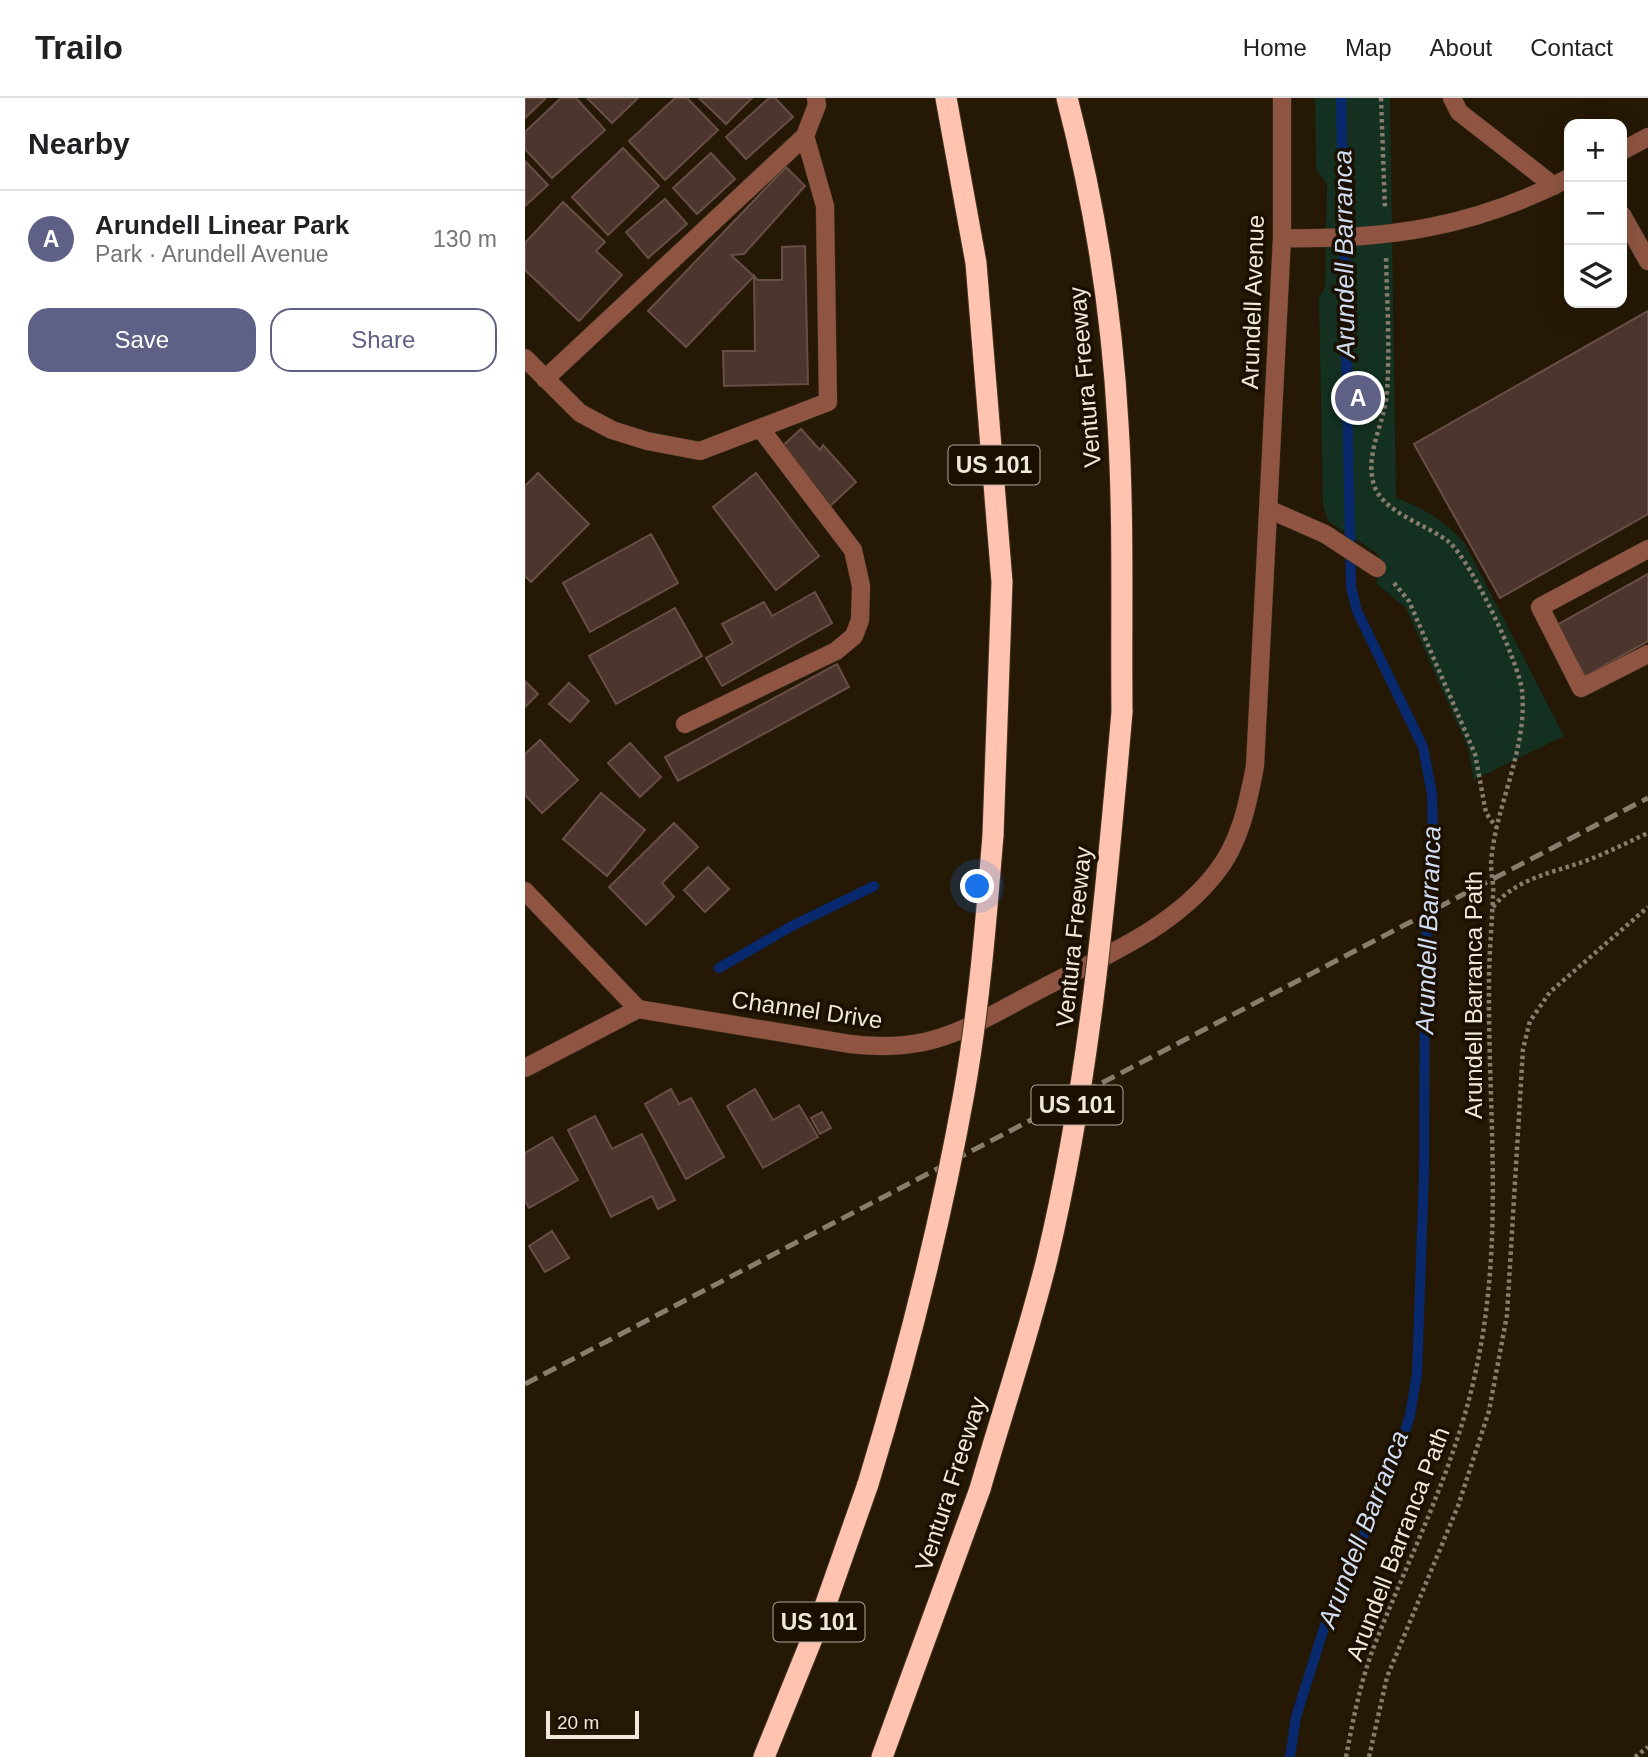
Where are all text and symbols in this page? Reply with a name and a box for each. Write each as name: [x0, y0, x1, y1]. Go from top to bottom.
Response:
text: Trailo: [35, 29, 123, 66]
text: Home: [1243, 34, 1307, 61]
text: Map: [1345, 34, 1392, 61]
text: About: [1430, 34, 1492, 61]
text: Contact: [1530, 34, 1613, 61]
map controls: [1564, 119, 1627, 308]
button: +: [1564, 119, 1627, 182]
text: Nearby: [28, 127, 130, 160]
water label: Arundell Barranca: [1327, 150, 1361, 360]
button: −: [1564, 182, 1627, 245]
text: Arundell Linear Park: [95, 210, 349, 240]
street label: Arundell Avenue: [1236, 214, 1269, 390]
text: A: [43, 226, 59, 252]
text: 130 m: [433, 226, 497, 252]
text: Park · Arundell Avenue: [95, 241, 329, 267]
button: layers: [1564, 245, 1627, 308]
street label: Ventura Freeway: [1063, 285, 1106, 469]
button: Save: [28, 308, 256, 372]
button: Share: [270, 308, 497, 372]
pin: A: [1335, 372, 1381, 424]
road number: US 101: [949, 446, 1039, 484]
water label: Arundell Barranca: [1409, 825, 1447, 1037]
street label: Ventura Freeway: [1051, 845, 1096, 1029]
your location: [960, 869, 994, 903]
street label: Arundell Barranca Path: [1460, 871, 1487, 1119]
street label: Channel Drive: [730, 986, 884, 1033]
road number: US 101: [1031, 1086, 1123, 1124]
street label: Ventura Freeway: [910, 1393, 991, 1574]
street label: Arundell Barranca Path: [1340, 1423, 1455, 1664]
water label: Arundell Barranca: [1311, 1426, 1414, 1633]
road number: US 101: [773, 1602, 865, 1642]
scale bar: [546, 1708, 639, 1740]
text: 20 m: [557, 1712, 599, 1733]

